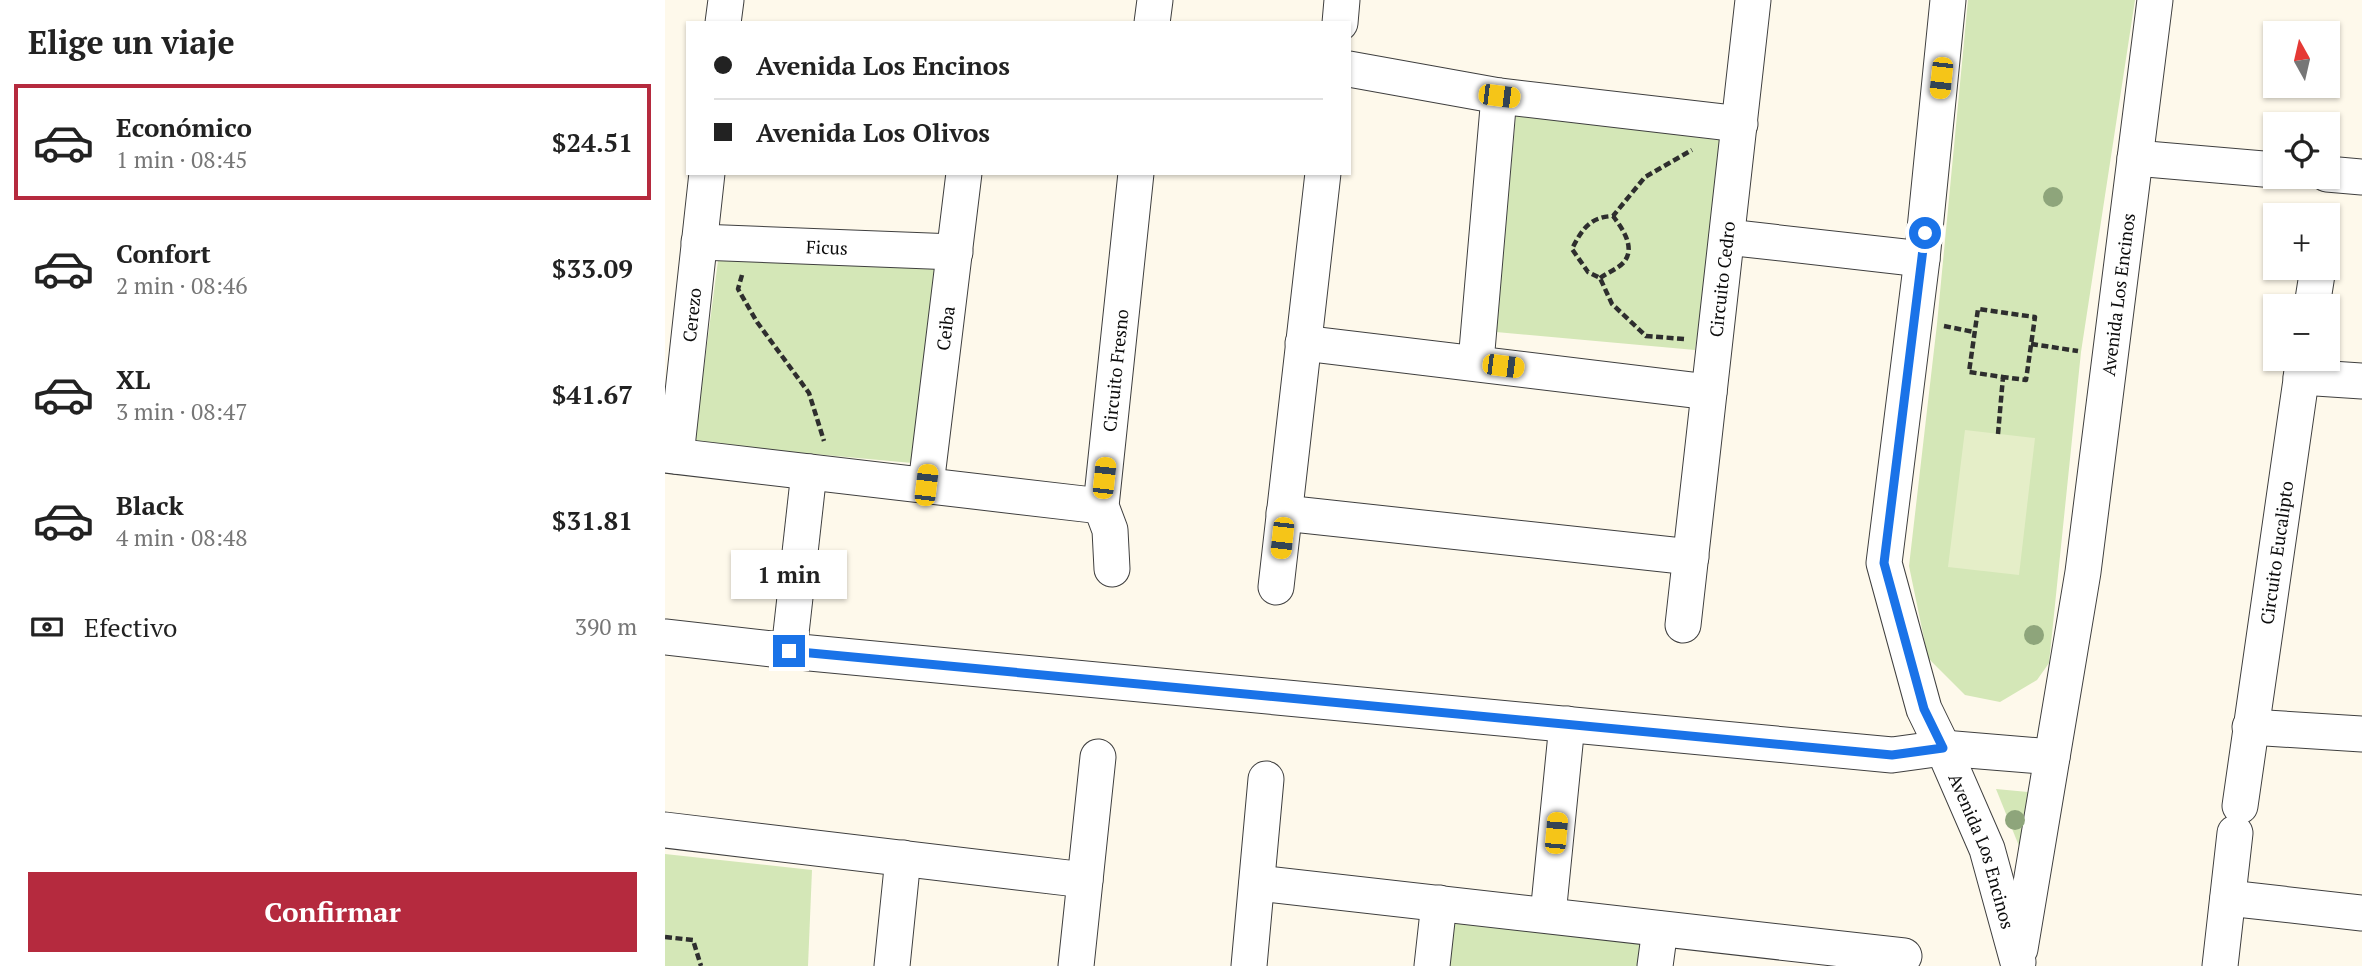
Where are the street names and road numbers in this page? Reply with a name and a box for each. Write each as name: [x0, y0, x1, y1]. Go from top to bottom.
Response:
street label: Avenida Los Encinos: [2096, 212, 2140, 377]
street label: Circuito Cedro: [1703, 220, 1740, 338]
street label: Ficus: [806, 234, 848, 260]
street label: Cerezo: [677, 286, 706, 343]
street label: Ceiba: [930, 305, 960, 352]
street label: Circuito Fresno: [1097, 308, 1134, 433]
street label: Circuito Eucalipto: [2254, 479, 2298, 626]
street label: Avenida Los Encinos: [1943, 769, 2020, 932]

